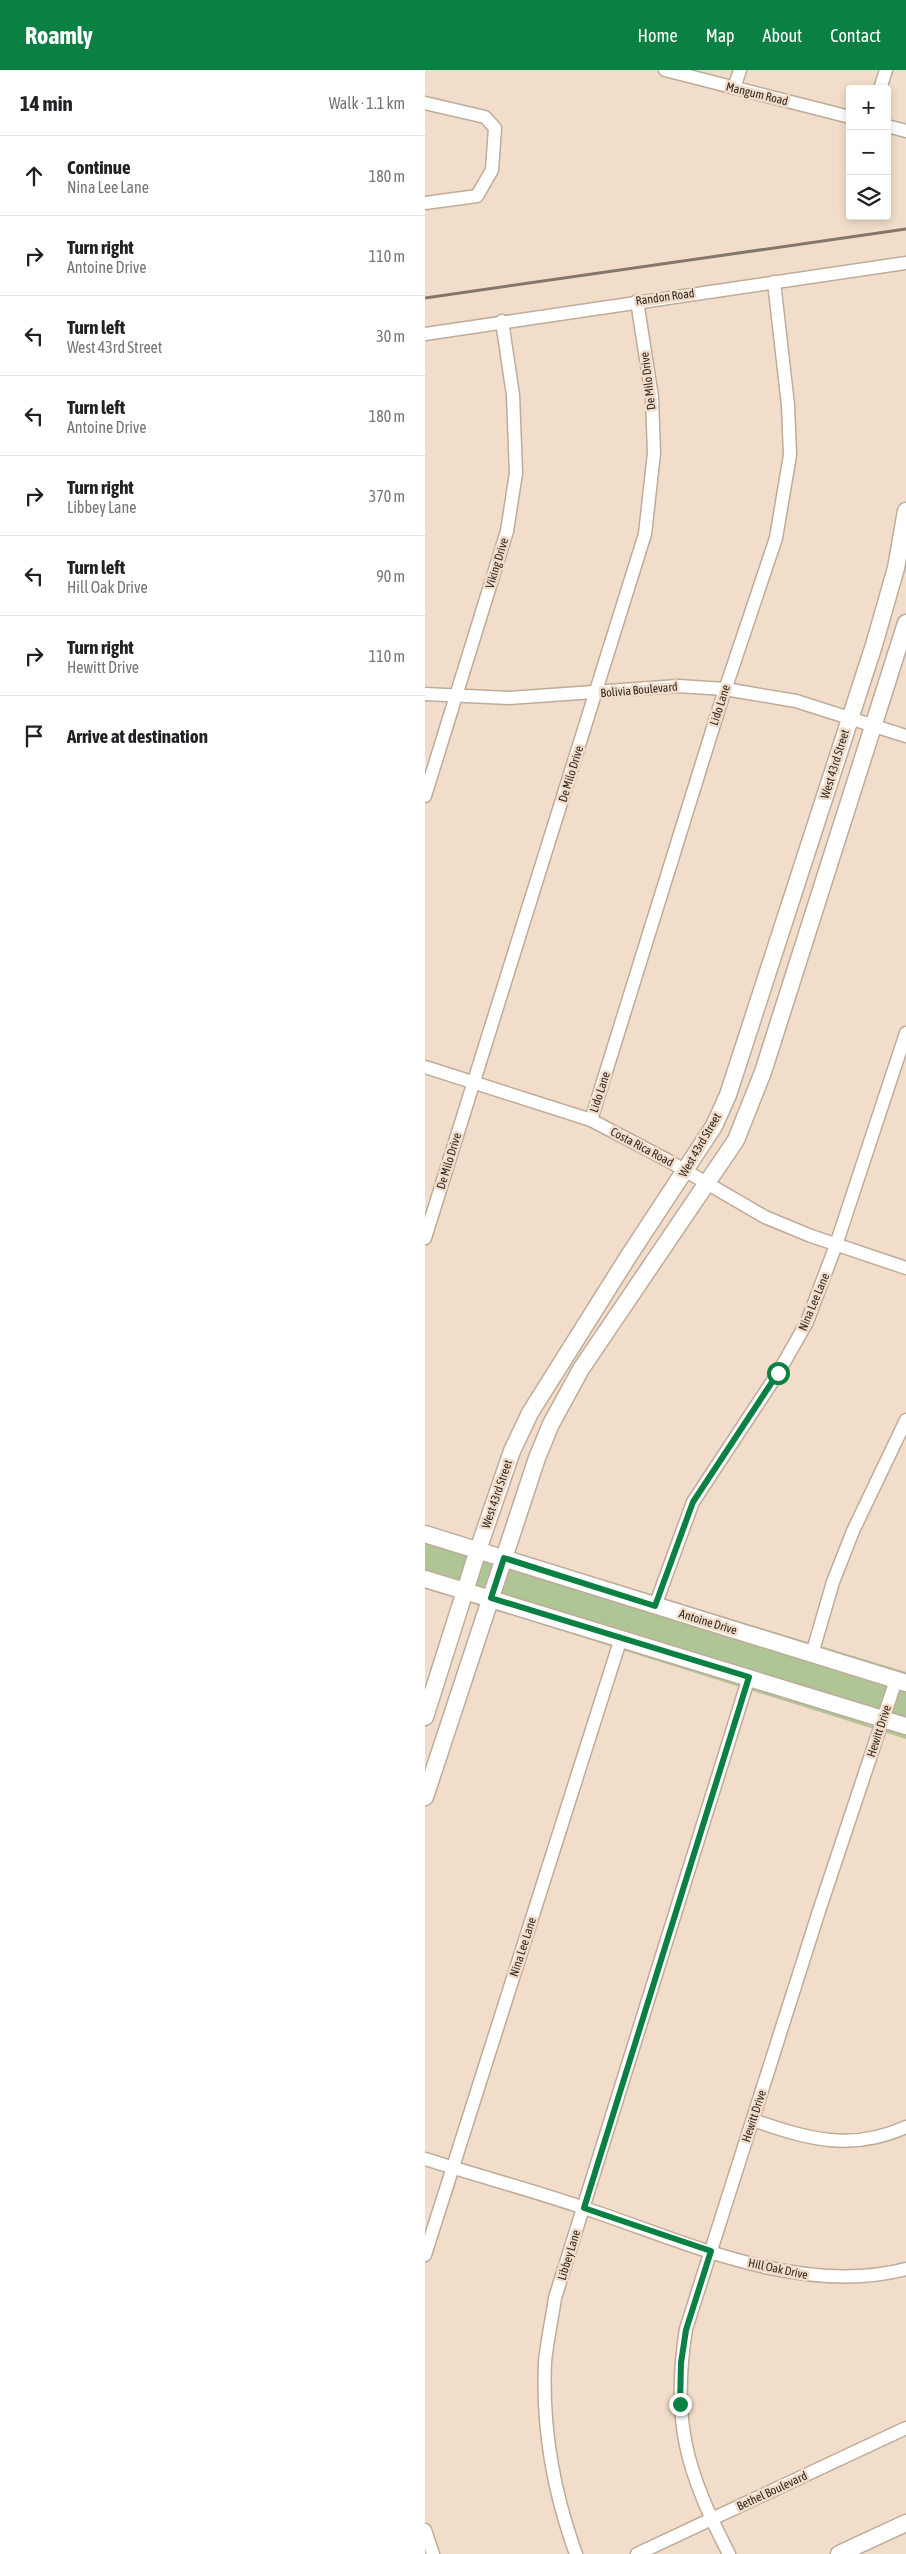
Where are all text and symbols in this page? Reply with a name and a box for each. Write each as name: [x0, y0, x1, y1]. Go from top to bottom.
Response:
text: Roamly: [25, 22, 93, 49]
text: Home: [638, 25, 678, 46]
text: Map: [706, 25, 735, 46]
text: About: [763, 25, 802, 46]
text: Contact: [830, 25, 881, 46]
street label: Mangum Road: [724, 80, 790, 108]
map controls: [846, 85, 891, 220]
button: +: [846, 85, 891, 130]
text: 14 min: [20, 91, 73, 115]
text: Walk · 1.1 km: [329, 94, 405, 112]
button: −: [846, 130, 891, 175]
text: Continue: [67, 156, 131, 178]
icon: ahead: [20, 162, 48, 190]
text: 180 m: [369, 167, 405, 185]
button: layers: [846, 175, 891, 220]
text: Nina Lee Lane: [67, 178, 149, 196]
text: Turn right: [67, 236, 134, 258]
icon: right: [20, 242, 48, 270]
text: 110 m: [369, 247, 405, 265]
text: Antoine Drive: [67, 258, 147, 276]
street label: Randon Road: [635, 286, 695, 308]
text: Turn left: [67, 316, 125, 338]
icon: left: [20, 322, 48, 350]
text: 30 m: [376, 327, 405, 345]
text: West 43rd Street: [67, 338, 162, 356]
street label: De Milo Drive: [638, 351, 658, 411]
text: Turn left: [67, 396, 125, 418]
icon: left: [20, 402, 48, 430]
text: 180 m: [369, 407, 405, 425]
text: Antoine Drive: [67, 418, 147, 436]
text: Turn right: [67, 476, 134, 498]
icon: right: [20, 482, 48, 510]
text: 370 m: [369, 487, 405, 505]
text: Libbey Lane: [67, 498, 137, 516]
street label: Viking Drive: [483, 536, 511, 590]
text: Turn left: [67, 556, 125, 578]
icon: left: [20, 562, 48, 590]
text: 90 m: [376, 567, 405, 585]
text: Hill Oak Drive: [67, 578, 148, 596]
text: Turn right: [67, 636, 134, 658]
icon: right: [20, 642, 48, 670]
text: 110 m: [369, 647, 405, 665]
text: Hewitt Drive: [67, 658, 139, 676]
street label: Bolivia Boulevard: [600, 680, 678, 700]
street label: Lido Lane: [707, 683, 733, 727]
icon: arrive: [20, 722, 48, 750]
text: Arrive at destination: [67, 725, 208, 747]
street label: West 43rd Street: [818, 727, 852, 800]
street label: De Milo Drive: [556, 744, 586, 804]
street label: Lido Lane: [587, 1070, 613, 1114]
street label: West 43rd Street: [676, 1110, 724, 1180]
street label: Costa Rica Road: [608, 1125, 676, 1169]
street label: De Milo Drive: [434, 1131, 464, 1191]
street label: Nina Lee Lane: [796, 1271, 832, 1333]
route start: [767, 1362, 790, 1385]
street label: West 43rd Street: [479, 1457, 515, 1530]
street label: Antoine Drive: [677, 1607, 739, 1637]
street label: Hewitt Drive: [864, 1703, 894, 1759]
street label: Nina Lee Lane: [507, 1916, 539, 1978]
street label: Hewitt Drive: [739, 2088, 769, 2144]
street label: Libbey Lane: [555, 2228, 583, 2282]
street label: Hill Oak Drive: [747, 2256, 809, 2282]
route end: [669, 2393, 692, 2416]
street label: Bethel Boulevard: [735, 2469, 809, 2513]

